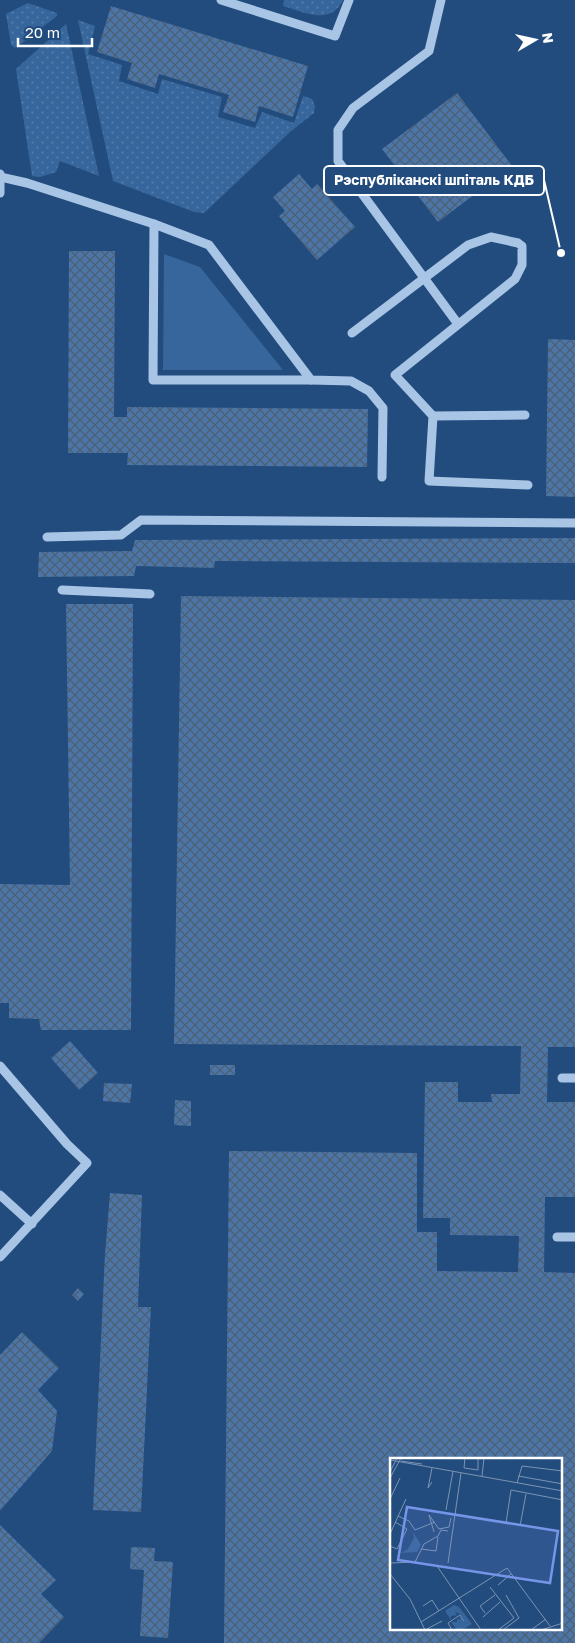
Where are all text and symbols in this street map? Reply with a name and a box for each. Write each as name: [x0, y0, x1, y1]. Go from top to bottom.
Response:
scale bar: [18, 15, 91, 47]
north arrow: [510, 15, 560, 65]
text: 20 m: [25, 23, 60, 41]
text: N: [539, 31, 558, 44]
callout: Рэспубліканскі шпіталь КДБ: [324, 166, 544, 195]
text: Рэспубліканскі шпіталь КДБ: [334, 171, 534, 188]
inset map: [390, 1458, 562, 1630]

